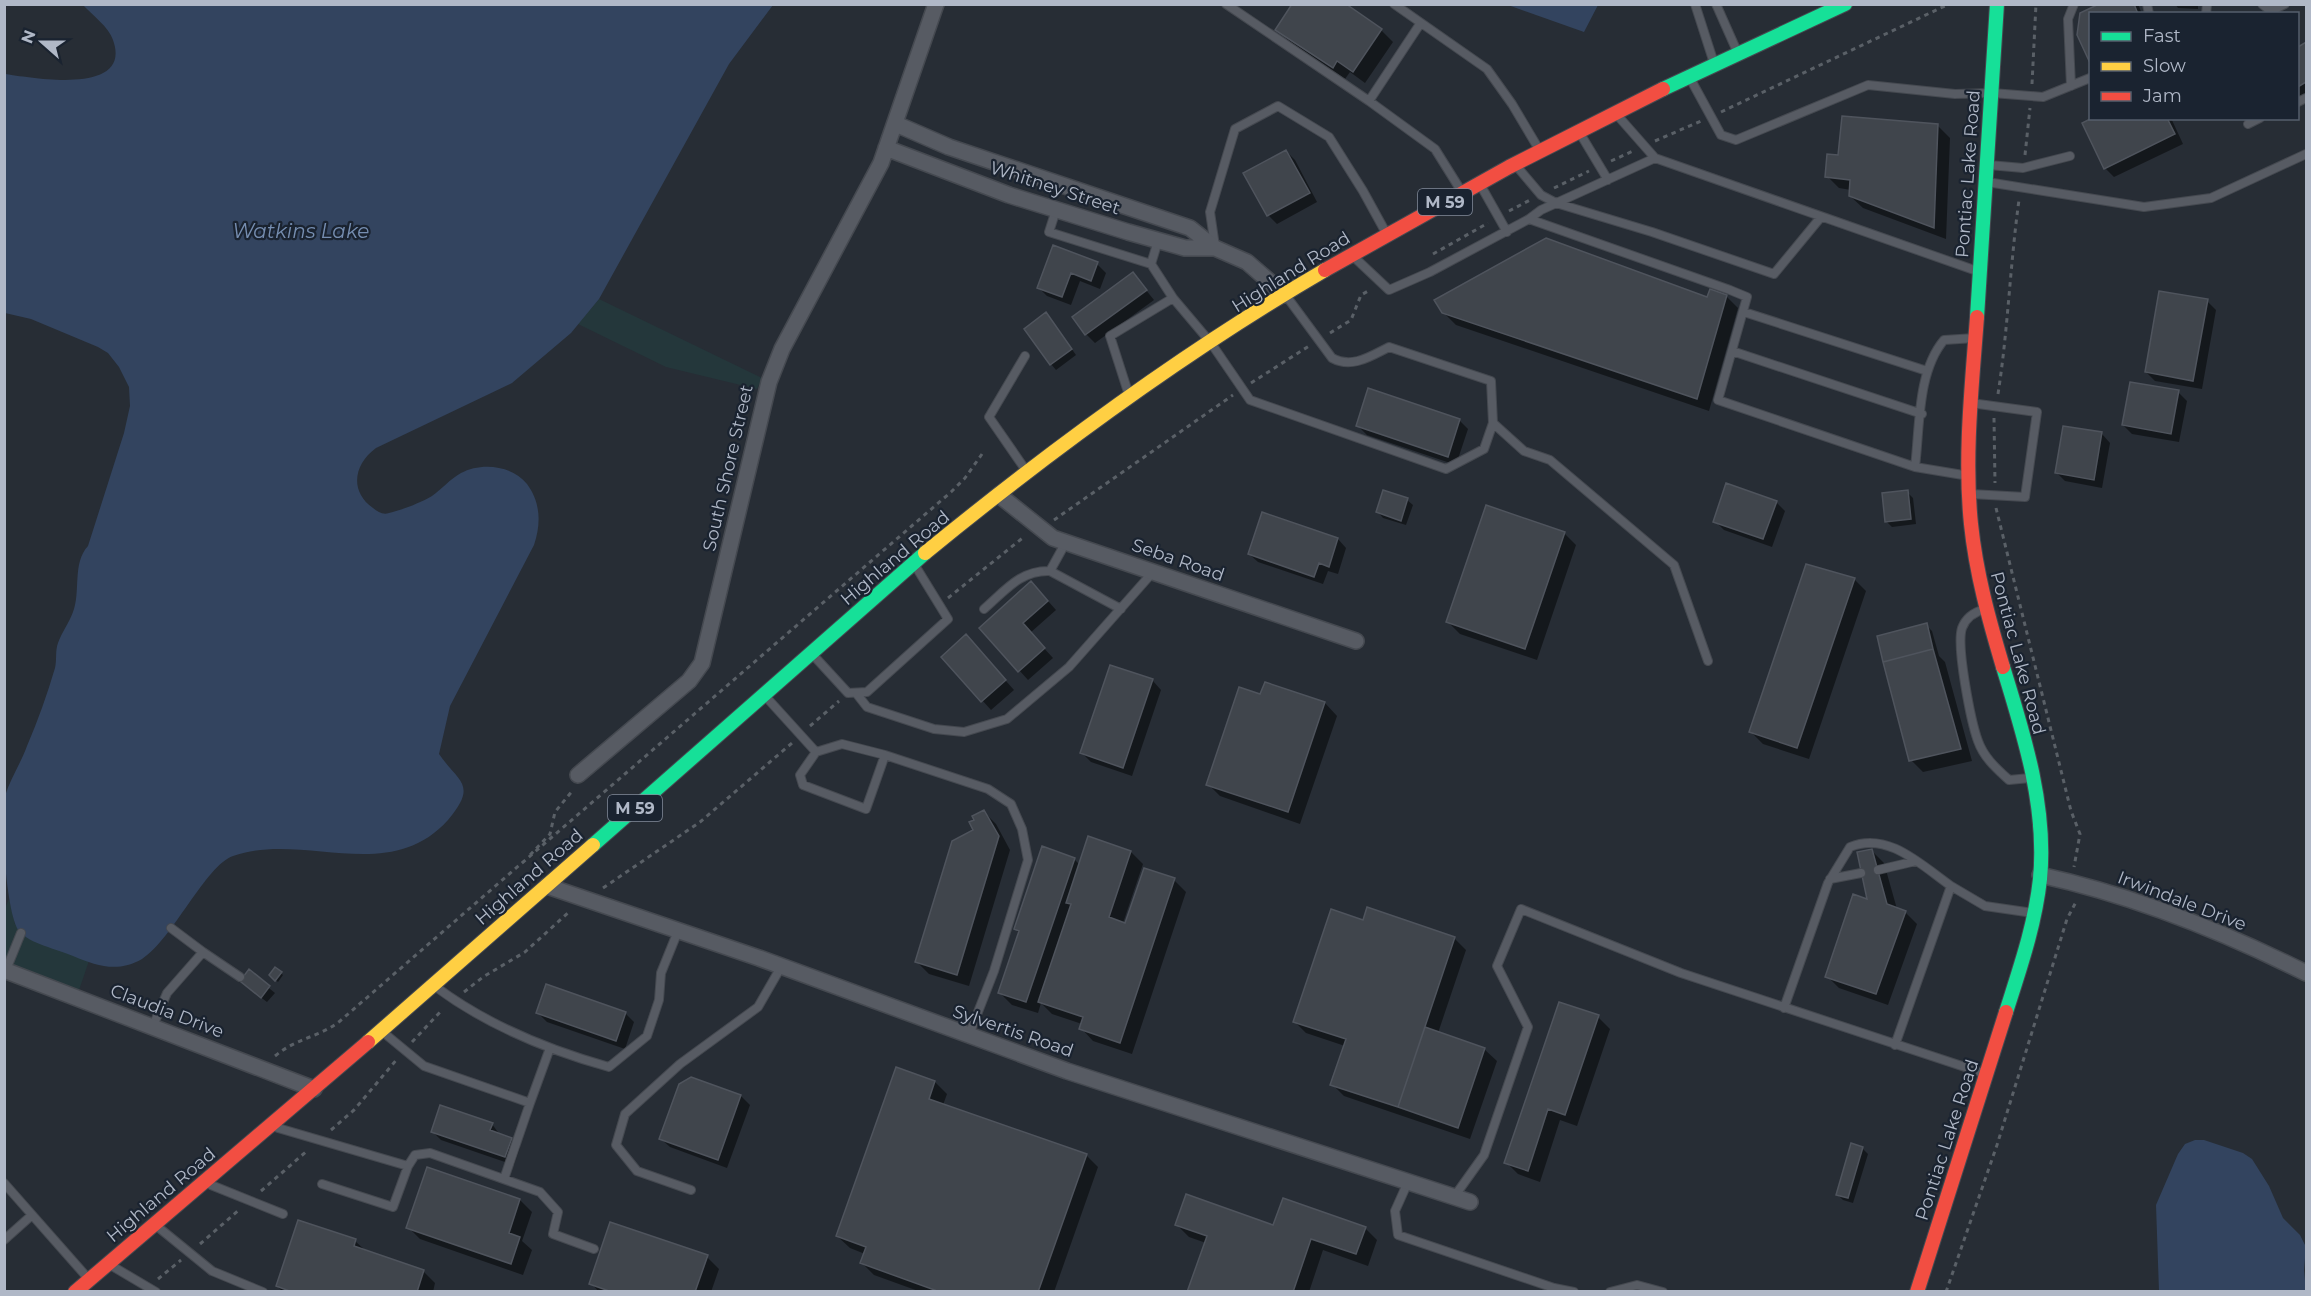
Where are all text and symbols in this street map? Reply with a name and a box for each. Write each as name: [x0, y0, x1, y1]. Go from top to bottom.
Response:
north arrow: [12, 12, 72, 72]
legend: [2089, 12, 2299, 120]
text: Fast: [2143, 25, 2181, 47]
text: N: [17, 27, 40, 46]
text: Slow: [2143, 55, 2186, 77]
text: Jam: [2142, 85, 2182, 107]
street label: Pontiac Lake Road: [1951, 89, 1985, 259]
street label: Whitney Street: [987, 157, 1123, 219]
road number: M 59: [1418, 189, 1472, 215]
water label: Watkins Lake: [233, 219, 369, 243]
street label: Highland Road: [1228, 227, 1354, 317]
street label: South Shore Street: [698, 383, 758, 553]
street label: Highland Road: [836, 506, 954, 610]
street label: Seba Road: [1129, 534, 1227, 586]
street label: Pontiac Lake Road: [1986, 569, 2050, 737]
road number: M 59: [608, 795, 662, 821]
street label: Highland Road: [471, 824, 587, 930]
street label: Irwindale Drive: [2115, 866, 2250, 936]
street label: Claudia Drive: [107, 979, 227, 1043]
street label: Sylvertis Road: [950, 1000, 1076, 1062]
street label: Pontiac Lake Road: [1911, 1057, 1983, 1223]
street label: Highland Road: [102, 1143, 220, 1247]

